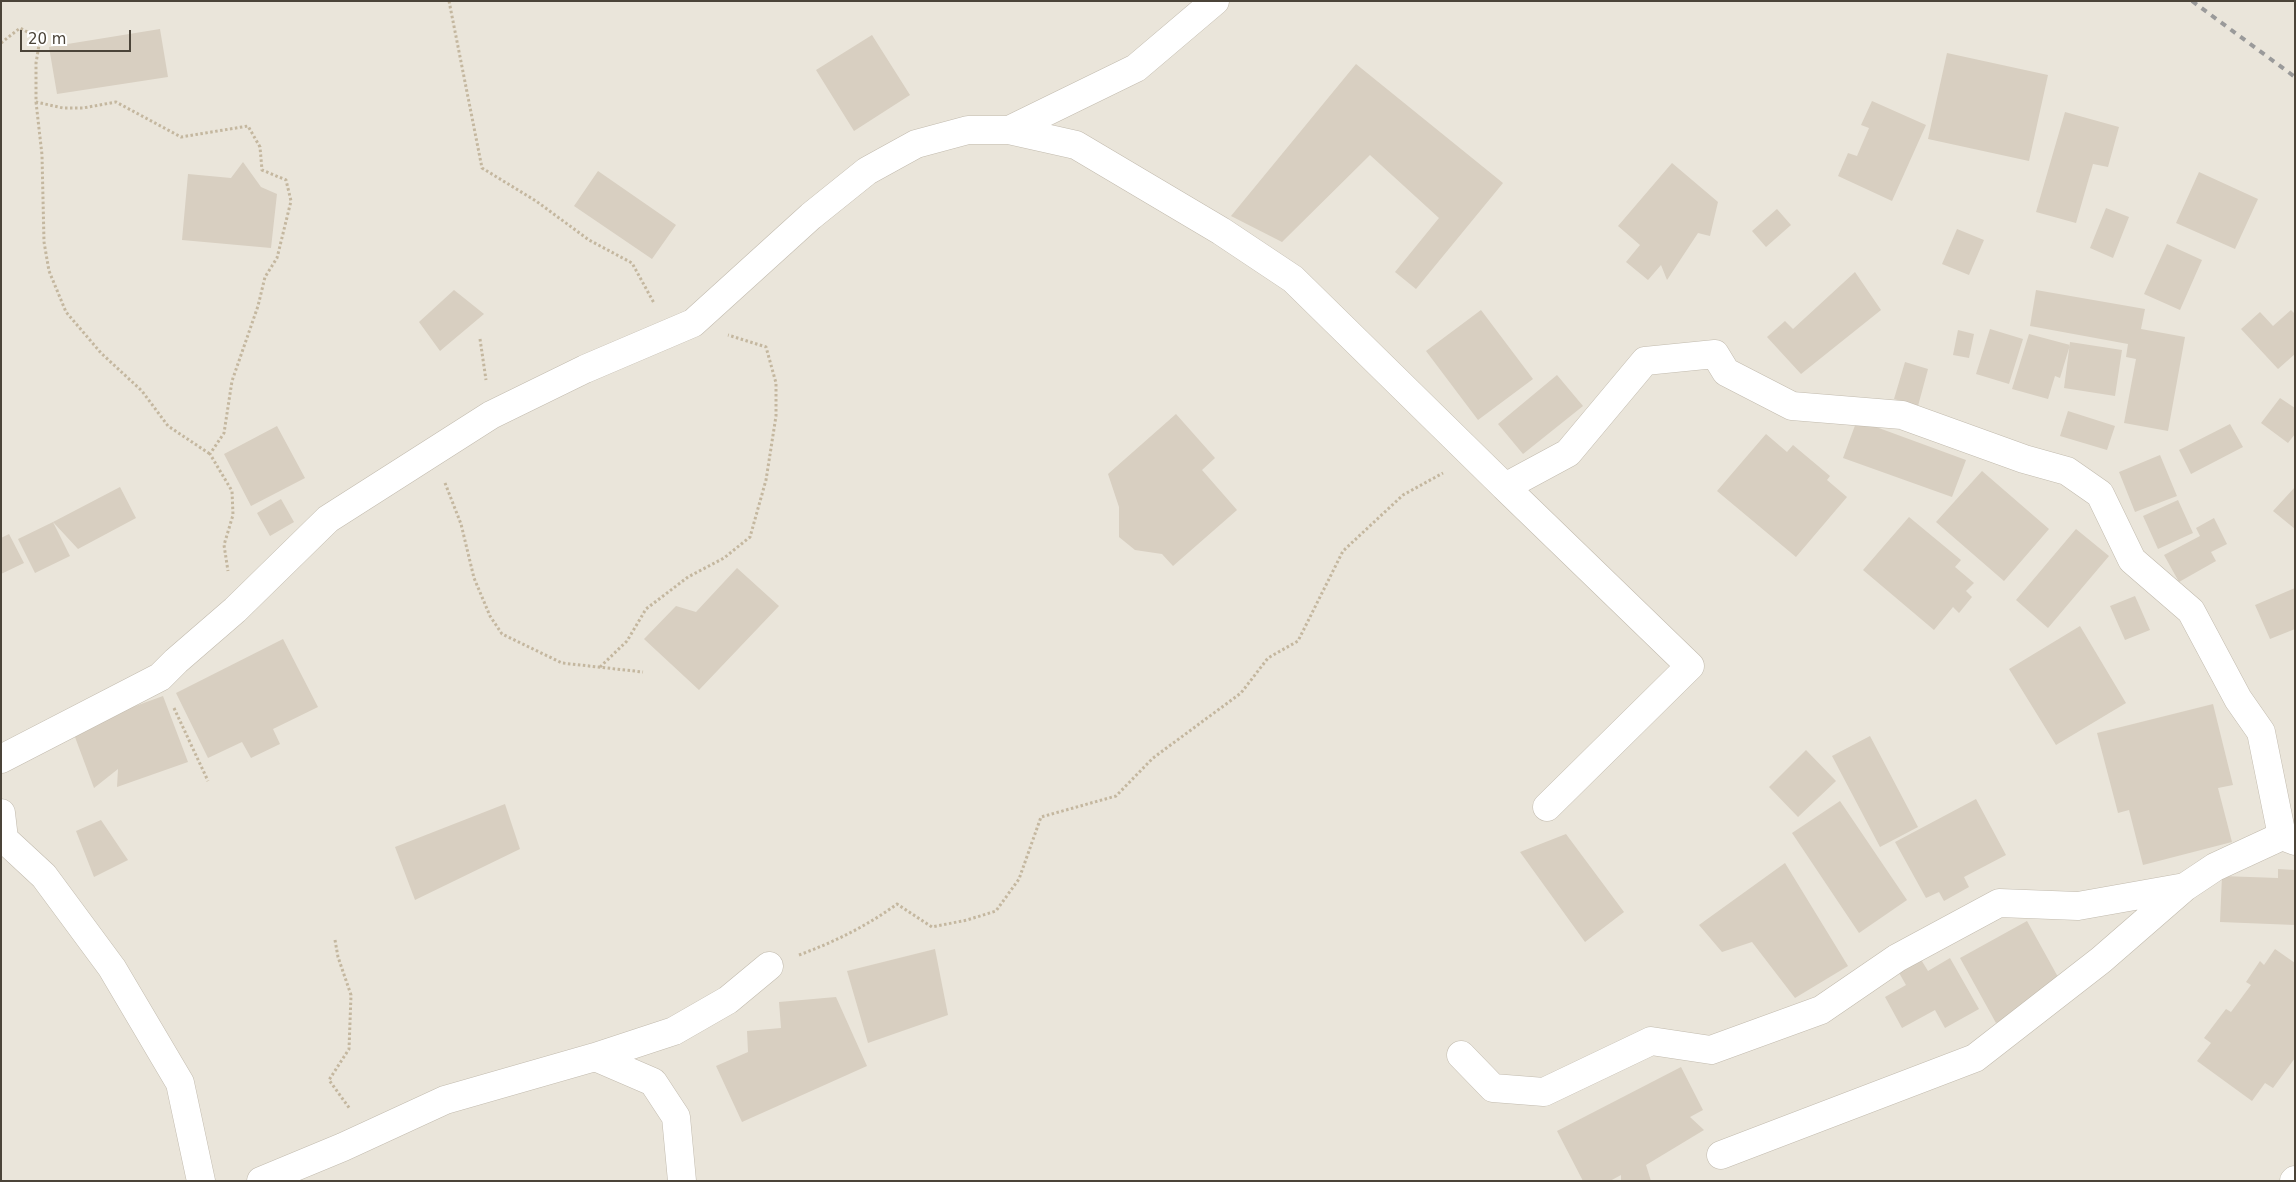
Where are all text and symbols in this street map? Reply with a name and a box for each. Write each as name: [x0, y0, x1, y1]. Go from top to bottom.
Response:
scale bar: [22, 20, 134, 52]
text: 20 m: [28, 30, 66, 48]

